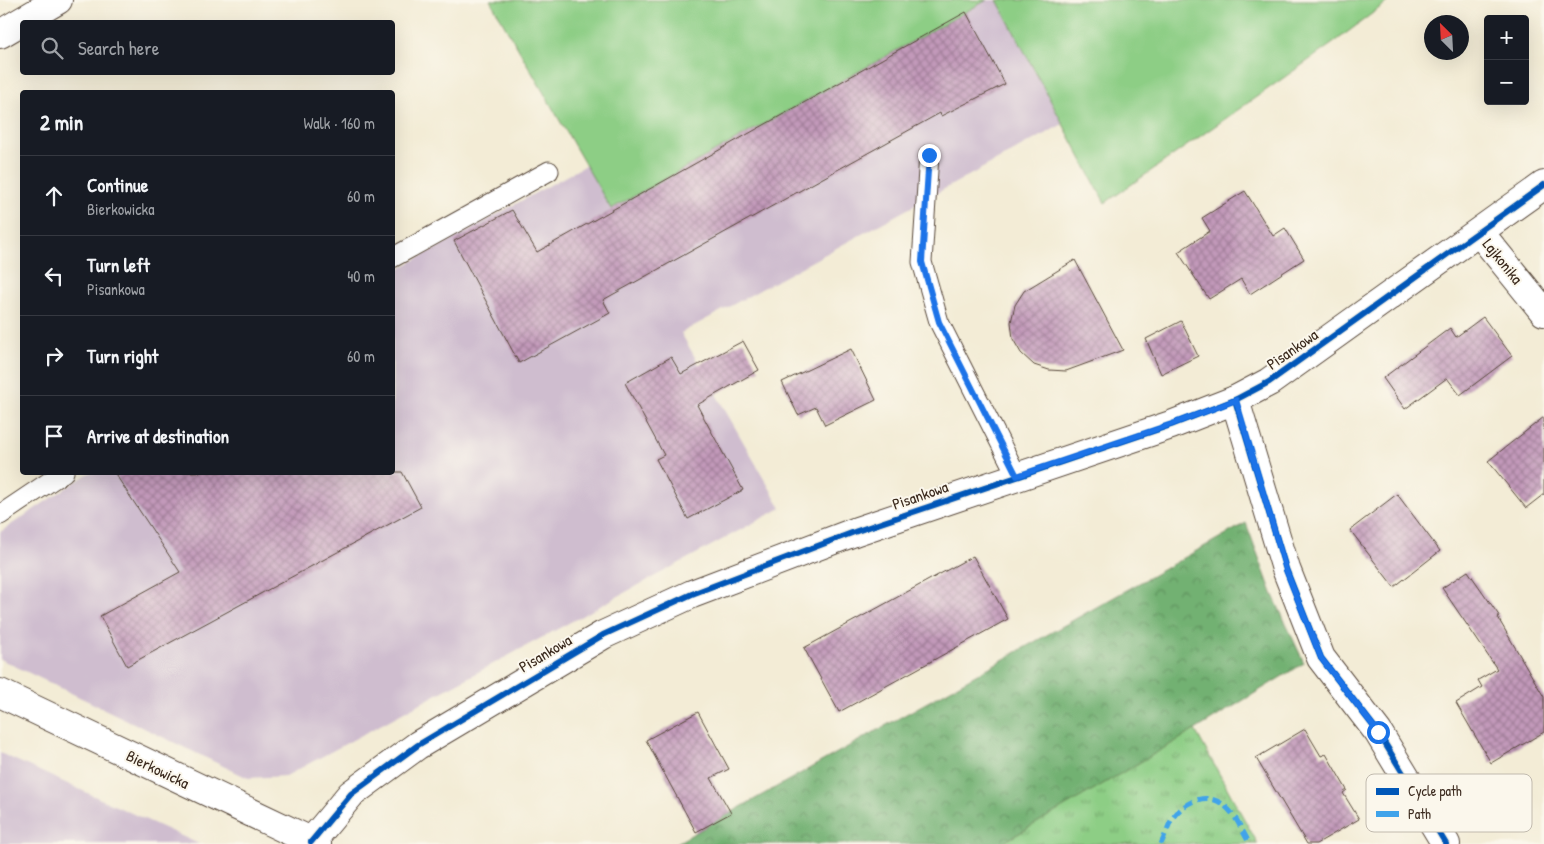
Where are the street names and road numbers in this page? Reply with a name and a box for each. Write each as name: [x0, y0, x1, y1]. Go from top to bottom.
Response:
street label: Lajkonika: [1478, 234, 1528, 288]
street label: Pisankowa: [1262, 323, 1322, 375]
street label: Pisankowa: [889, 475, 951, 515]
street label: Pisankowa: [515, 629, 575, 677]
street label: Bierkowicka: [123, 744, 193, 794]

